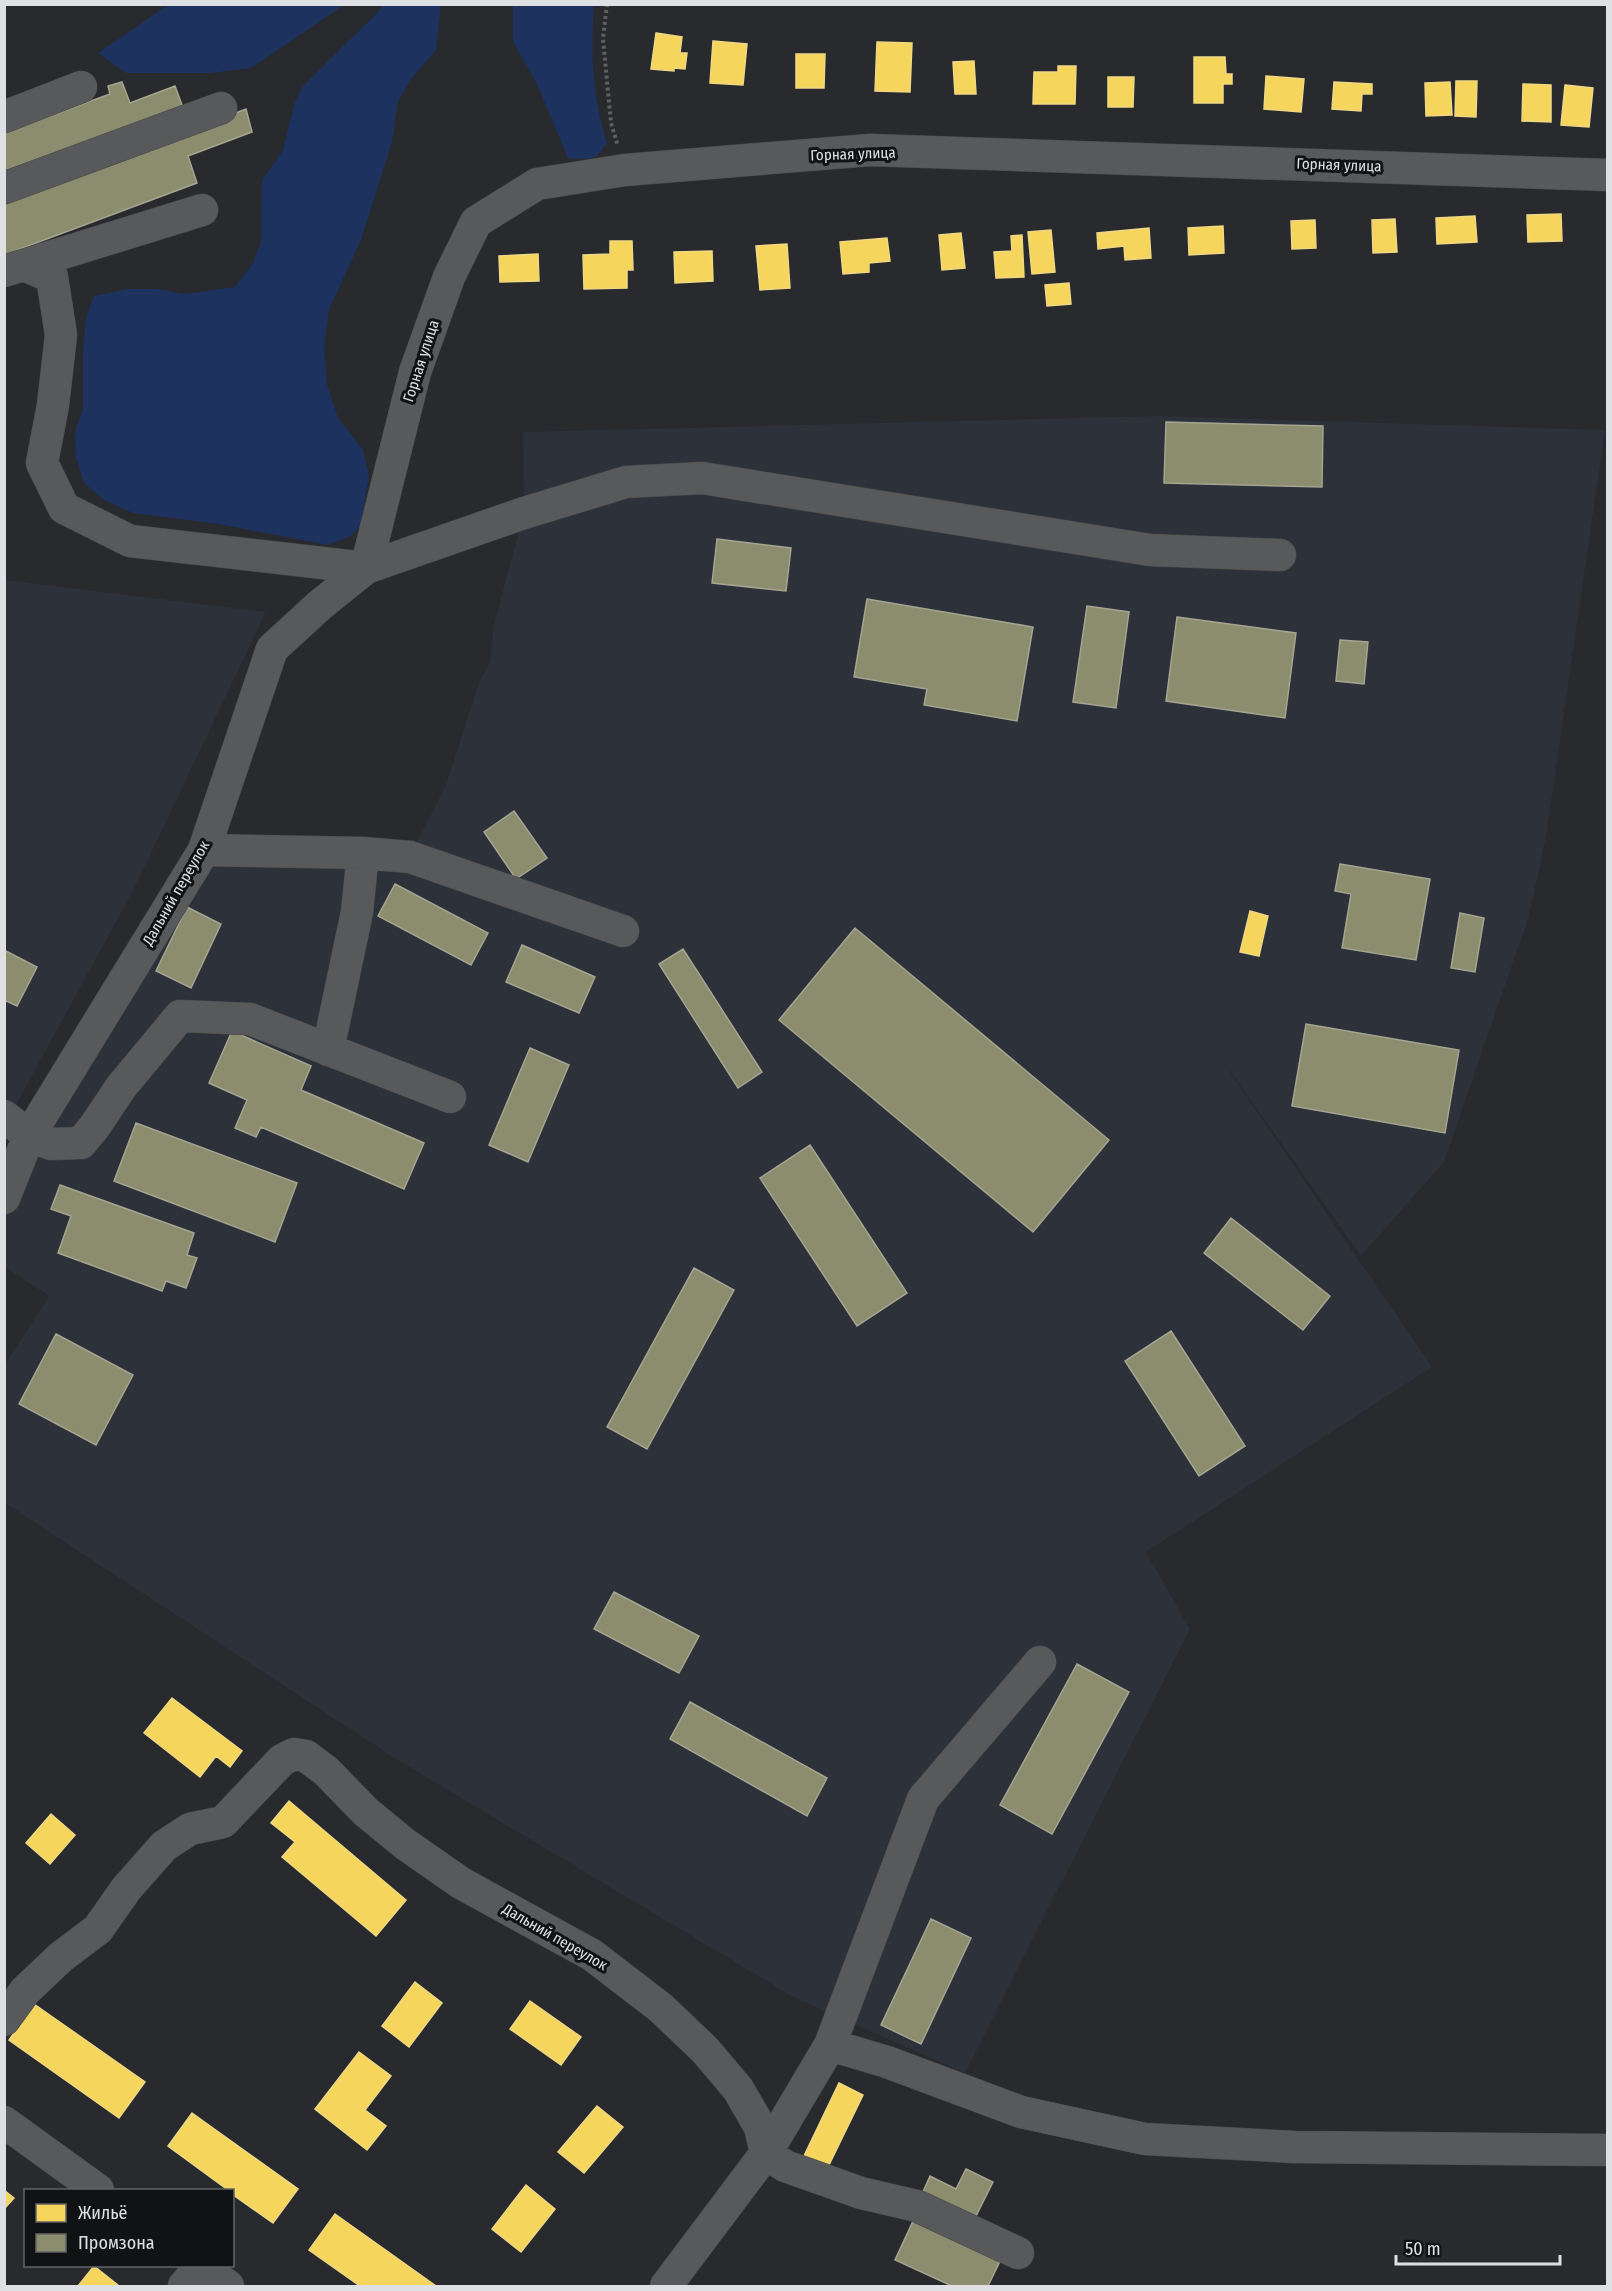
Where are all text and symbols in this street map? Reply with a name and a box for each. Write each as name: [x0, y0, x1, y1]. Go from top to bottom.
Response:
street label: Горная улица: [810, 144, 896, 164]
street label: Горная улица: [1296, 155, 1382, 175]
street label: Горная улица: [399, 318, 443, 404]
street label: Дальний переулок: [138, 837, 213, 949]
street label: Дальний переулок: [499, 1899, 611, 1974]
legend: [24, 2189, 234, 2267]
text: Жильё: [78, 2202, 128, 2224]
scale bar: [1396, 2228, 1560, 2266]
text: Промзона: [78, 2232, 155, 2254]
text: 50 m: [1405, 2238, 1441, 2260]

